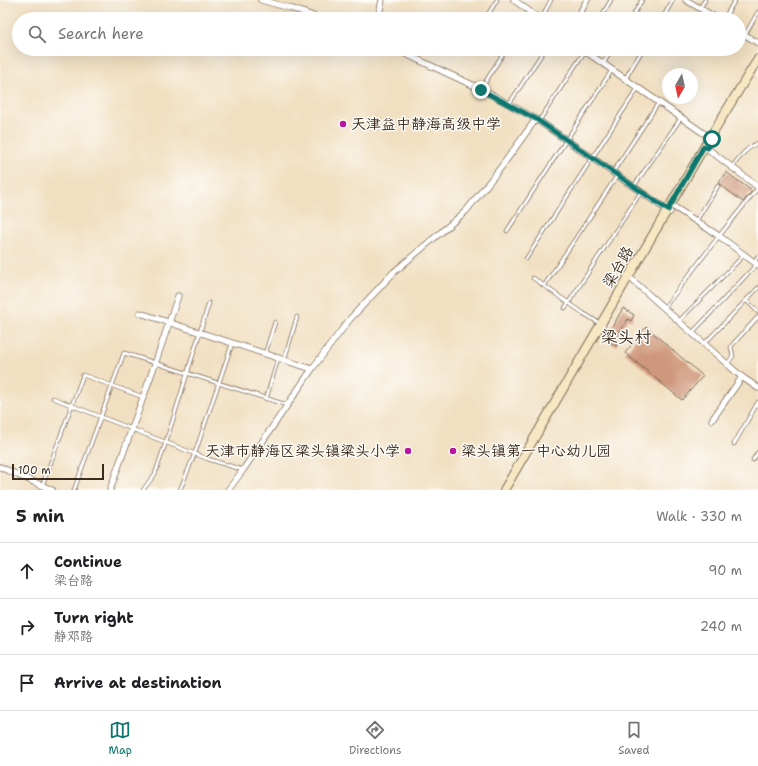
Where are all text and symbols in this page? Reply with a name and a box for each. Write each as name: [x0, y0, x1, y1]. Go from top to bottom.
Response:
search box: [12, 12, 746, 56]
icon: search: [26, 23, 48, 45]
text: Search here: [58, 24, 144, 44]
north arrow: [662, 68, 698, 104]
route end: [472, 81, 490, 99]
place label: 天津益中静海高级中学: [351, 114, 501, 134]
marker: 天津益中静海高级中学: [338, 119, 348, 129]
route start: [703, 130, 721, 148]
street label: 梁台路: [598, 243, 638, 291]
district label: 梁头村: [601, 326, 652, 348]
place label: 天津市静海区梁头镇梁头小学: [205, 441, 400, 461]
place label: 梁头镇第一中心幼儿园: [461, 441, 611, 461]
marker: 天津市静海区梁头镇梁头小学: [403, 446, 413, 456]
marker: 梁头镇第一中心幼儿园: [448, 446, 458, 456]
scale bar: [12, 462, 104, 481]
text: 100 m: [18, 463, 51, 478]
text: 5 min: [16, 505, 64, 527]
text: Walk · 330 m: [656, 508, 742, 525]
text: Continue: [54, 552, 122, 572]
icon: ahead: [16, 560, 38, 582]
text: 90 m: [708, 562, 742, 579]
text: 梁台路: [54, 572, 93, 589]
text: Turn right: [54, 608, 134, 628]
icon: right: [16, 616, 38, 638]
text: 240 m: [700, 618, 742, 635]
text: 静邓路: [54, 628, 93, 645]
icon: arrive: [16, 672, 38, 694]
text: Arrive at destination: [54, 673, 222, 693]
tab: Map: [108, 719, 132, 758]
tab: Directions: [349, 719, 401, 758]
tab: Saved: [618, 719, 650, 758]

